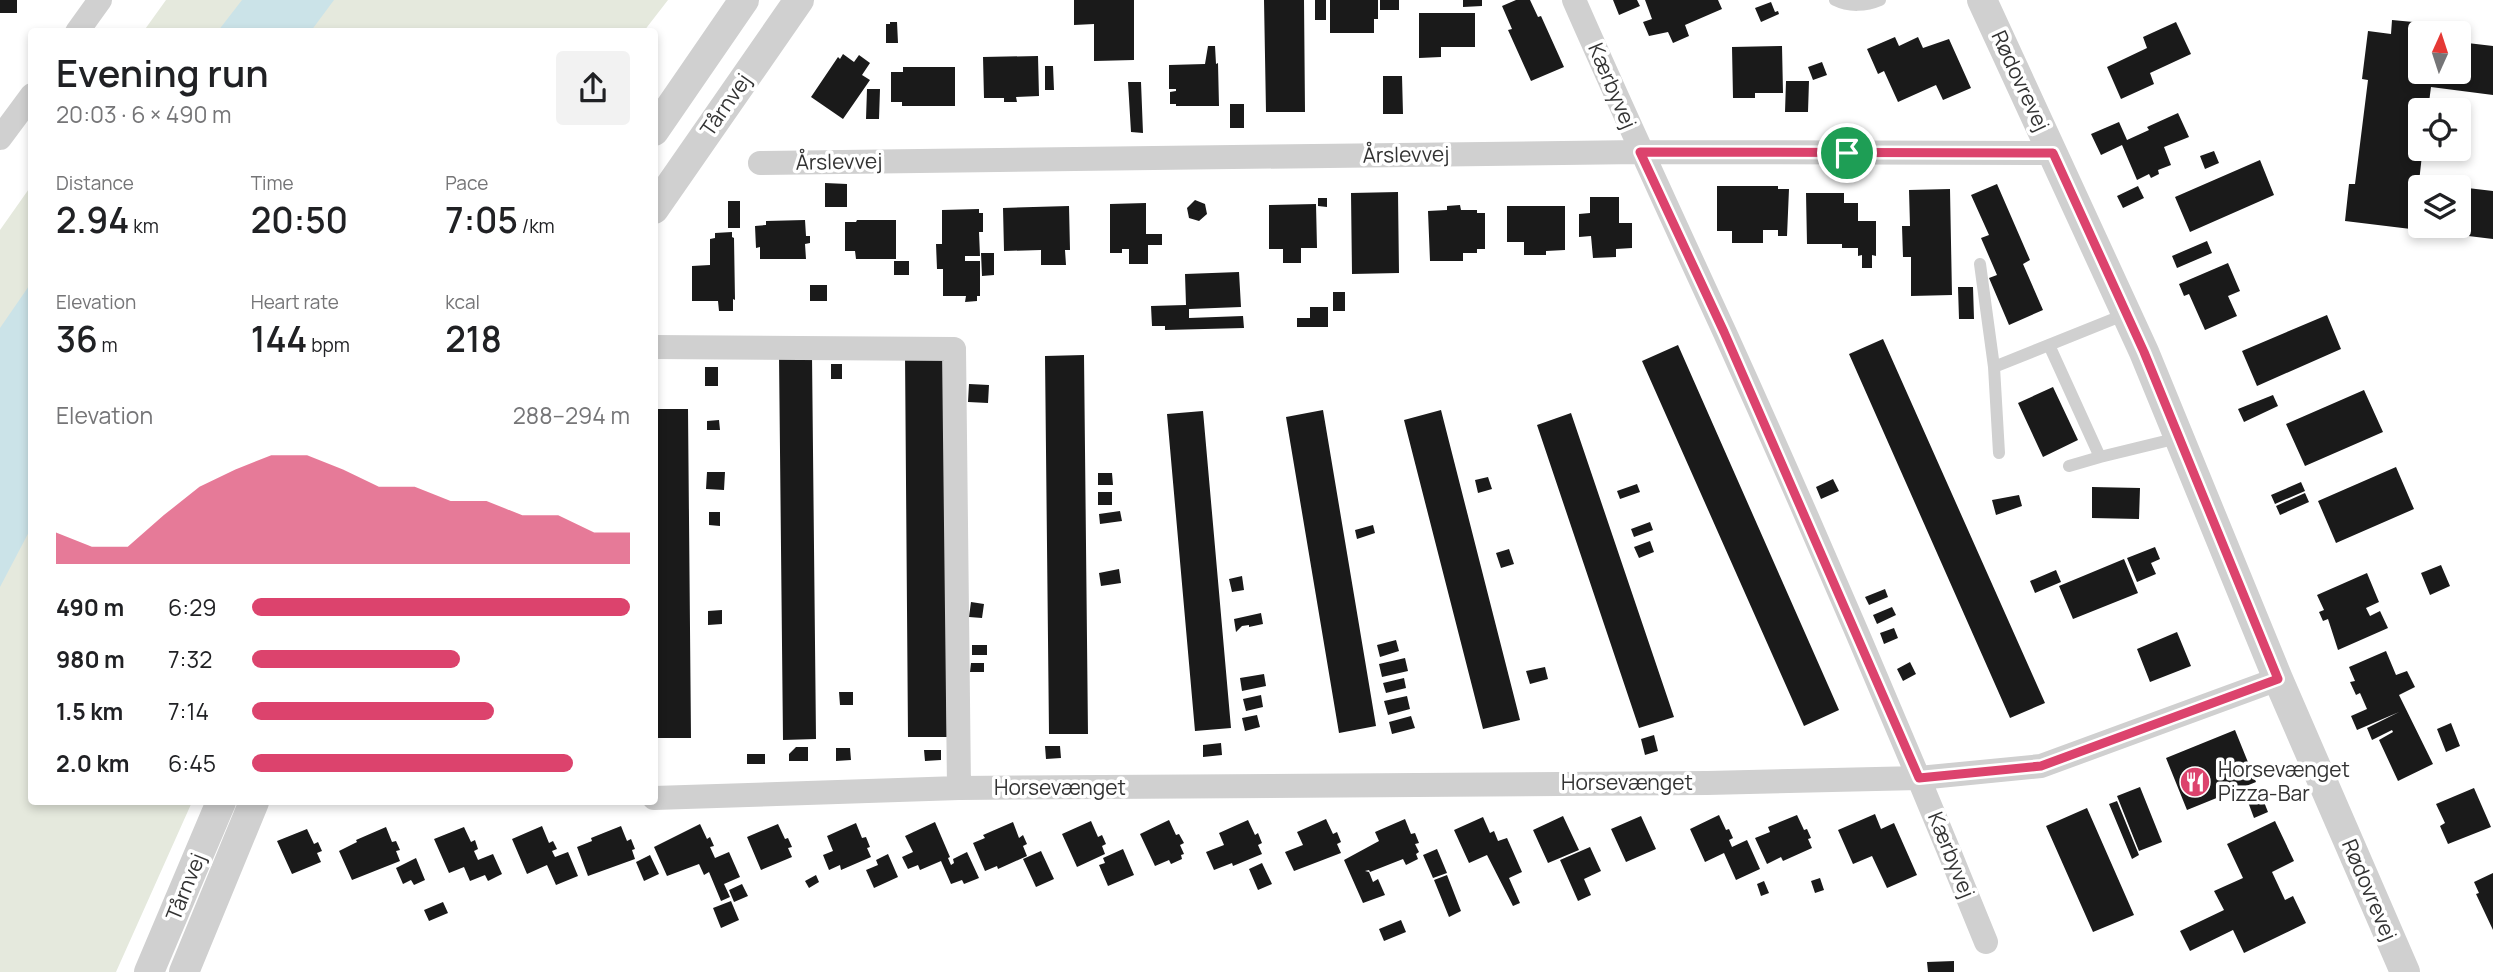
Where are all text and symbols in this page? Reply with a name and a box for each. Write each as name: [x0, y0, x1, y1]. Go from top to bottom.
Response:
north arrow: [2408, 21, 2471, 84]
map controls: [2408, 21, 2471, 238]
street label: Rødovrevej: [1985, 26, 2056, 135]
street label: Kærbyvej: [1582, 38, 1644, 133]
text: Evening run: [56, 46, 269, 98]
button: share: [556, 51, 630, 125]
street label: Tårnvej: [693, 67, 757, 141]
text: 20:03 · 6 × 490 m: [56, 98, 232, 130]
button: locate: [2408, 98, 2471, 161]
pin: [1817, 123, 1877, 183]
icon: arrive: [1828, 134, 1866, 172]
street label: Årslevvej: [1362, 139, 1450, 169]
street label: Årslevvej: [795, 146, 883, 176]
text: Distance: [56, 170, 134, 196]
text: Time: [251, 170, 294, 196]
text: Pace: [445, 170, 488, 196]
button: layers: [2408, 175, 2471, 238]
text: 2.94: [56, 196, 129, 244]
text: 20:50: [251, 196, 348, 244]
text: 7:05: [445, 196, 518, 244]
text: km: [129, 213, 159, 239]
text: /km: [518, 213, 555, 239]
text: Elevation: [56, 289, 136, 315]
text: Heart rate: [251, 289, 339, 315]
text: kcal: [445, 289, 480, 315]
text: 36: [56, 315, 98, 363]
text: 144: [251, 315, 307, 363]
text: 218: [445, 315, 502, 363]
text: m: [98, 332, 118, 358]
text: bpm: [307, 332, 350, 358]
text: Elevation: [56, 399, 153, 431]
text: 288–294 m: [513, 399, 630, 431]
text: 490 m: [56, 591, 124, 623]
text: 6:29: [168, 591, 217, 623]
text: 980 m: [56, 643, 125, 675]
text: 7:32: [168, 643, 212, 675]
text: 1.5 km: [56, 695, 123, 727]
text: 7:14: [168, 695, 209, 727]
text: 2.0 km: [56, 747, 129, 779]
text: 6:45: [168, 747, 216, 779]
place label: Horsevænget Pizza-Bar: [2218, 755, 2350, 807]
restaurant icon: Horsevænget Pizza-Bar: [2178, 765, 2212, 799]
street label: Horsevænget: [1561, 768, 1693, 796]
street label: Horsevænget: [994, 773, 1126, 801]
street label: Kærbyvej: [1922, 807, 1982, 902]
street label: Rødovrevej: [2336, 835, 2404, 945]
street label: Tårnvej: [159, 849, 211, 925]

